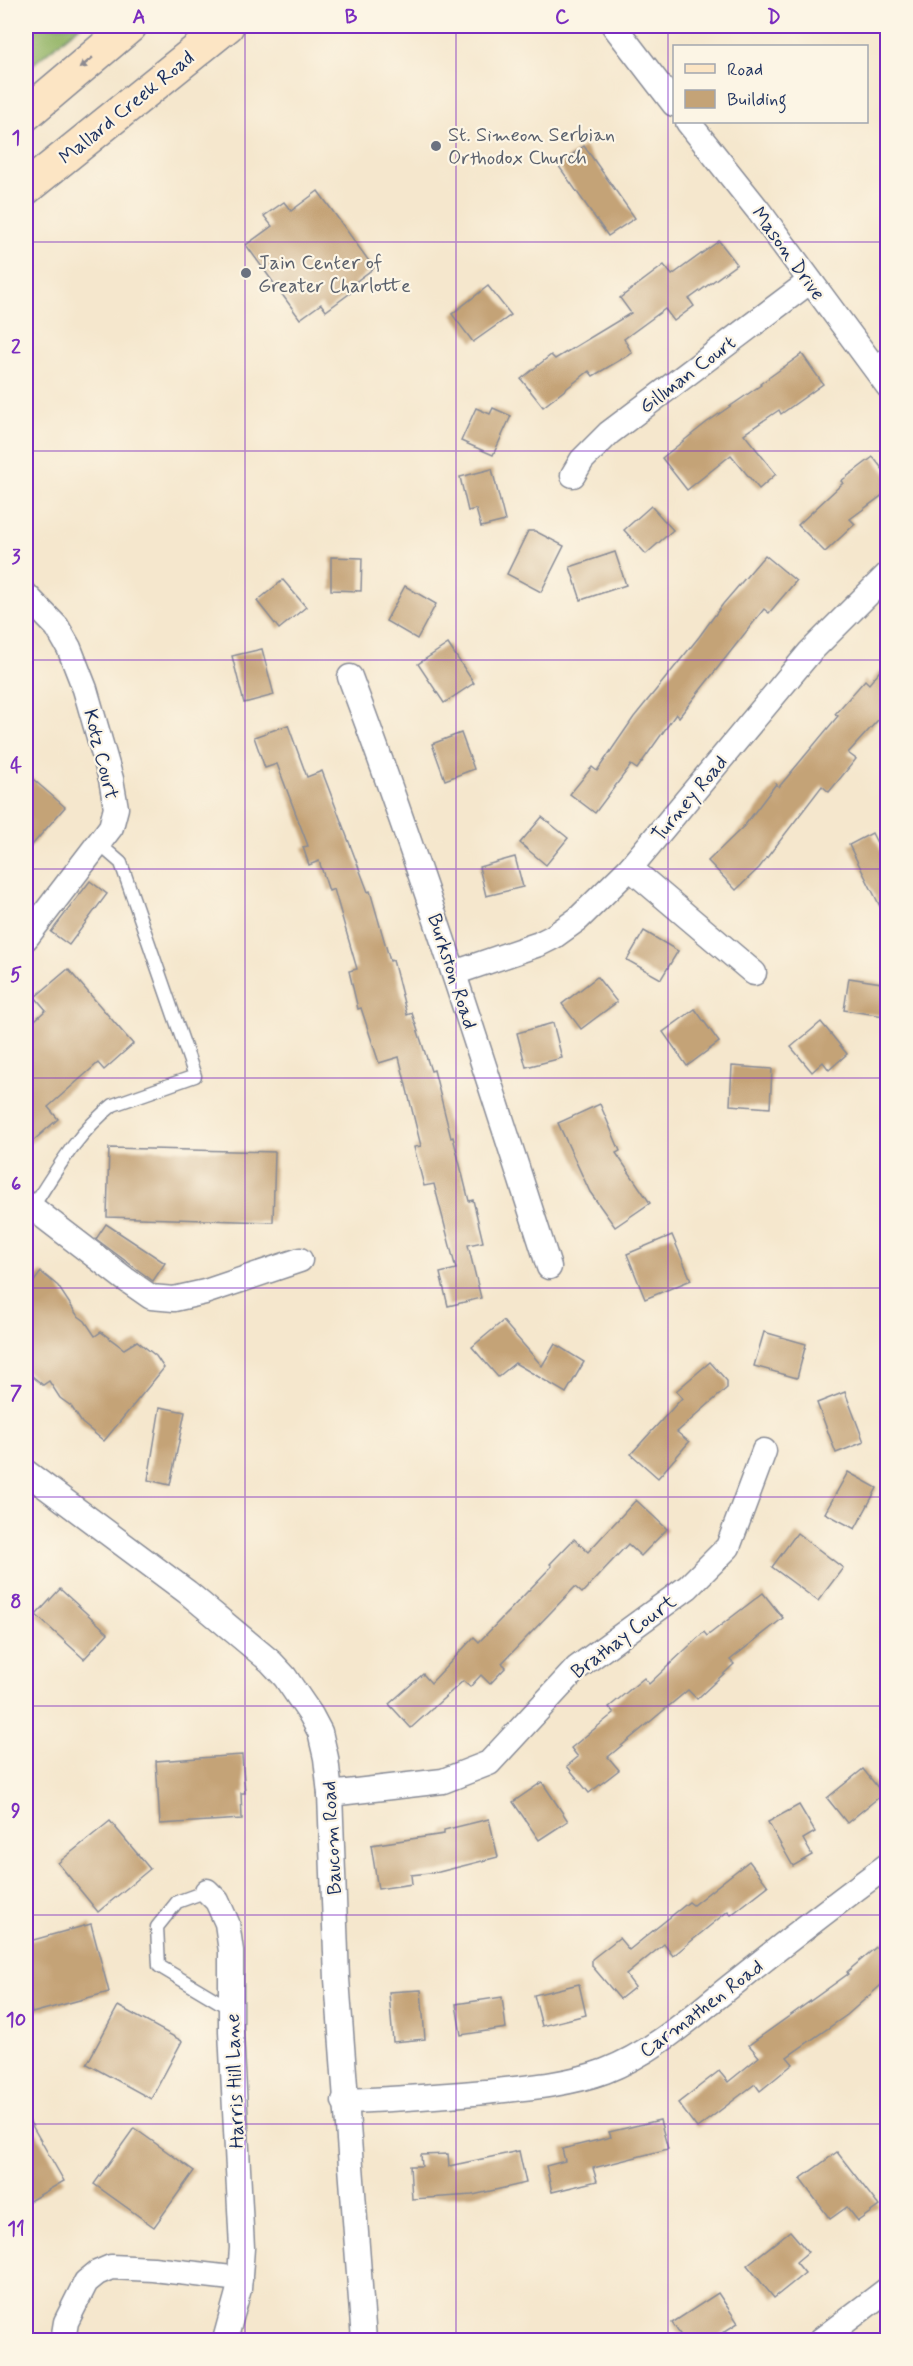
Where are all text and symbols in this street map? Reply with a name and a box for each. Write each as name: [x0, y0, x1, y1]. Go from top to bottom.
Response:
text: A: [132, 4, 146, 31]
text: B: [345, 4, 358, 31]
text: C: [555, 4, 570, 31]
text: D: [767, 4, 781, 31]
street label: Mallard Creek Road: [54, 45, 200, 171]
legend: [673, 45, 868, 123]
one-way arrow: [78, 57, 94, 70]
text: Road: [727, 58, 763, 82]
text: Building: [727, 88, 787, 114]
place label: St. Simeon Serbian Orthodox Church: [448, 122, 615, 172]
text: 1: [12, 125, 20, 152]
marker: St. Simeon Serbian Orthodox Church: [429, 139, 443, 153]
street label: Mason Drive: [745, 201, 831, 306]
place label: Jain Center of Greater Charlotte: [258, 250, 411, 300]
marker: Jain Center of Greater Charlotte: [239, 266, 253, 280]
street label: Gillman Court: [634, 330, 742, 421]
text: 2: [11, 334, 21, 361]
text: 3: [11, 544, 21, 571]
street label: Kotz Court: [76, 706, 125, 802]
street label: Turney Road: [646, 750, 734, 848]
text: 4: [10, 753, 22, 780]
street label: Burkston Road: [420, 910, 483, 1033]
text: 5: [10, 962, 22, 989]
text: 6: [11, 1171, 21, 1198]
text: 7: [10, 1380, 22, 1407]
text: 8: [10, 1589, 22, 1616]
street label: Brathay Court: [566, 1589, 682, 1686]
street label: Baucom Road: [316, 1780, 349, 1896]
text: 9: [11, 1798, 21, 1825]
street label: Carmathen Road: [634, 1954, 769, 2065]
text: 10: [6, 2007, 26, 2034]
street label: Harris Hill Lane: [220, 2013, 251, 2149]
text: 11: [7, 2216, 25, 2243]

